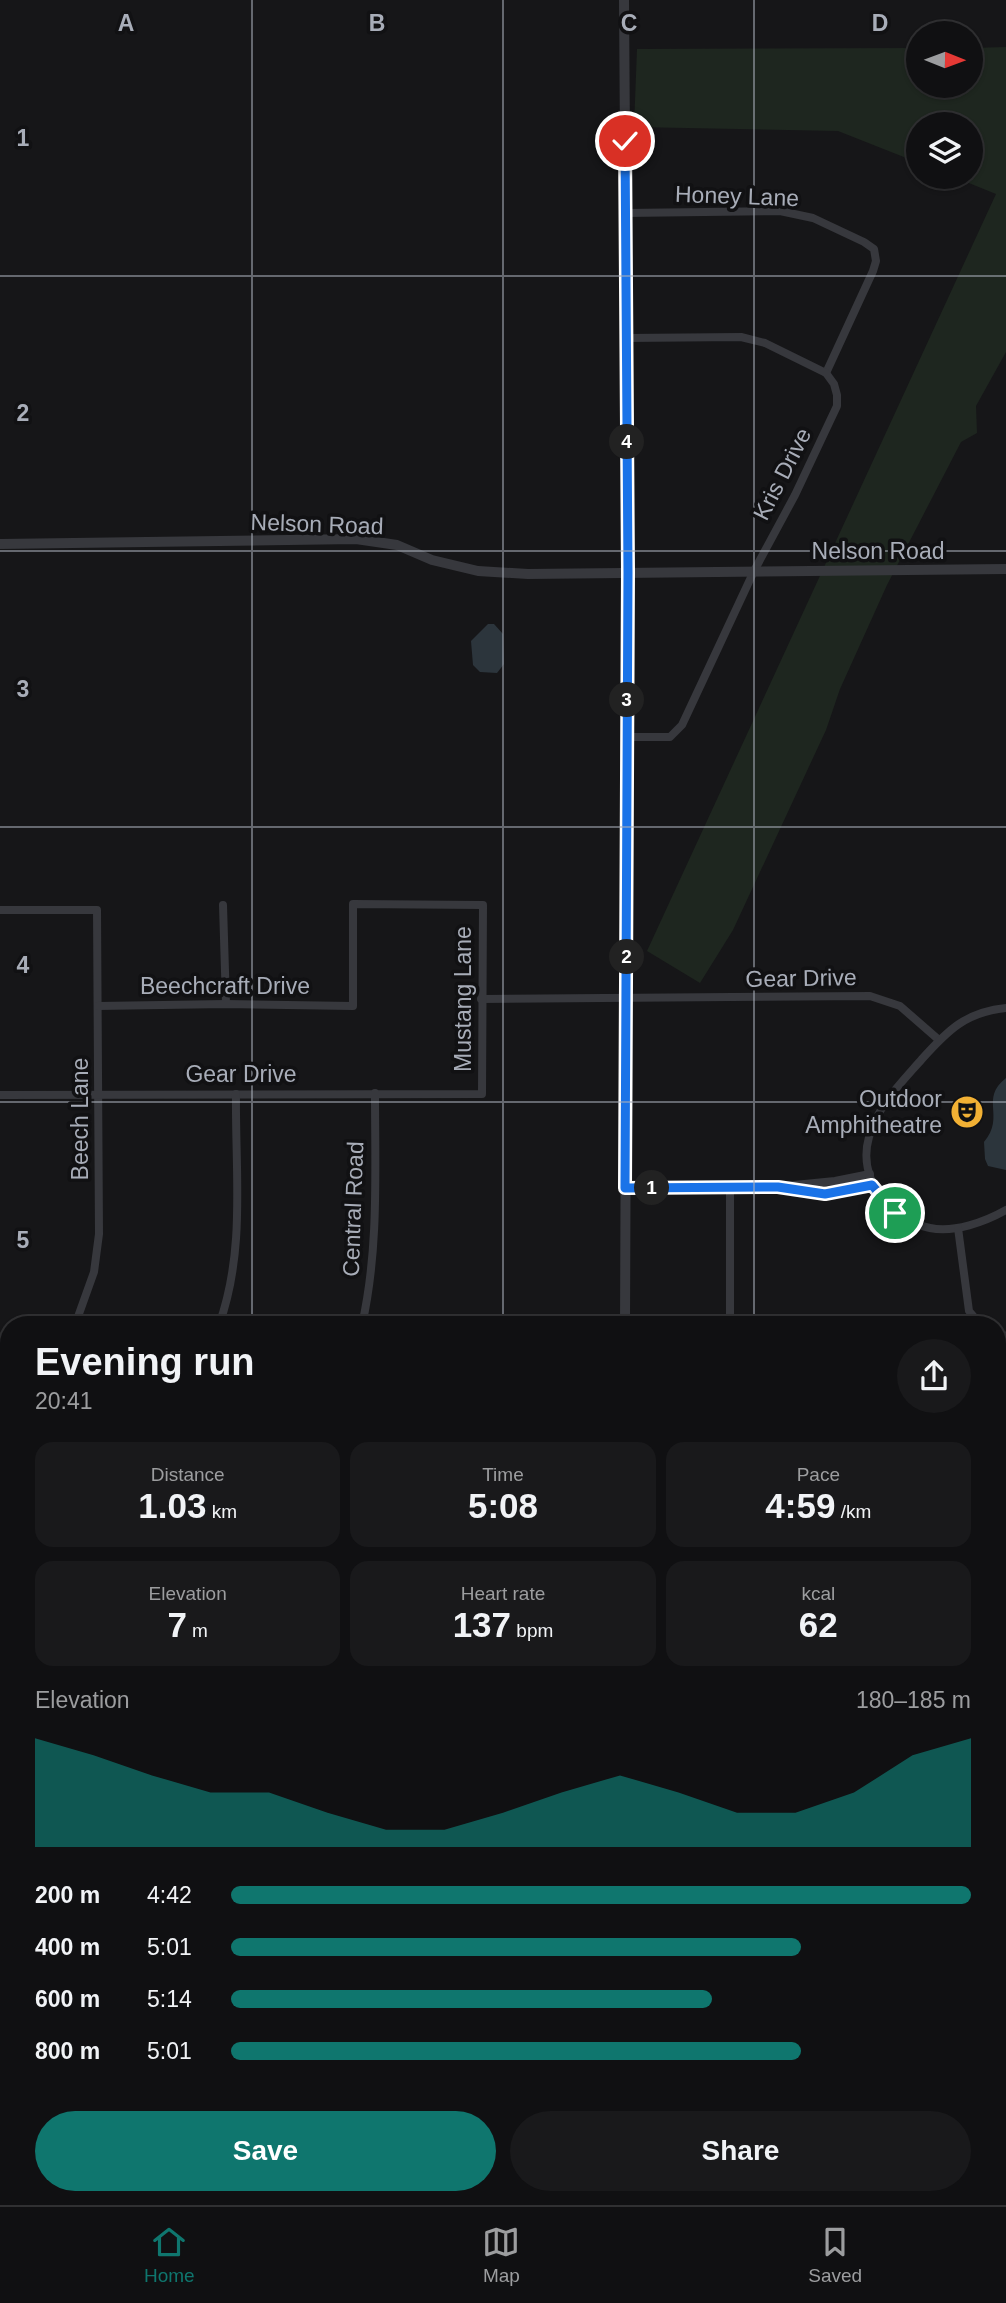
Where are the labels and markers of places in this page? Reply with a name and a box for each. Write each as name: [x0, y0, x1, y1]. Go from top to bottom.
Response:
pin: [595, 111, 655, 171]
pin: 4: [610, 424, 644, 460]
pin: 3: [610, 682, 644, 718]
pin: 2: [610, 940, 644, 974]
place label: Outdoor Amphitheatre: [805, 1086, 942, 1138]
theatre icon: Outdoor Amphitheatre: [948, 1093, 986, 1131]
pin: 1: [634, 1170, 670, 1206]
pin: [865, 1183, 925, 1243]

